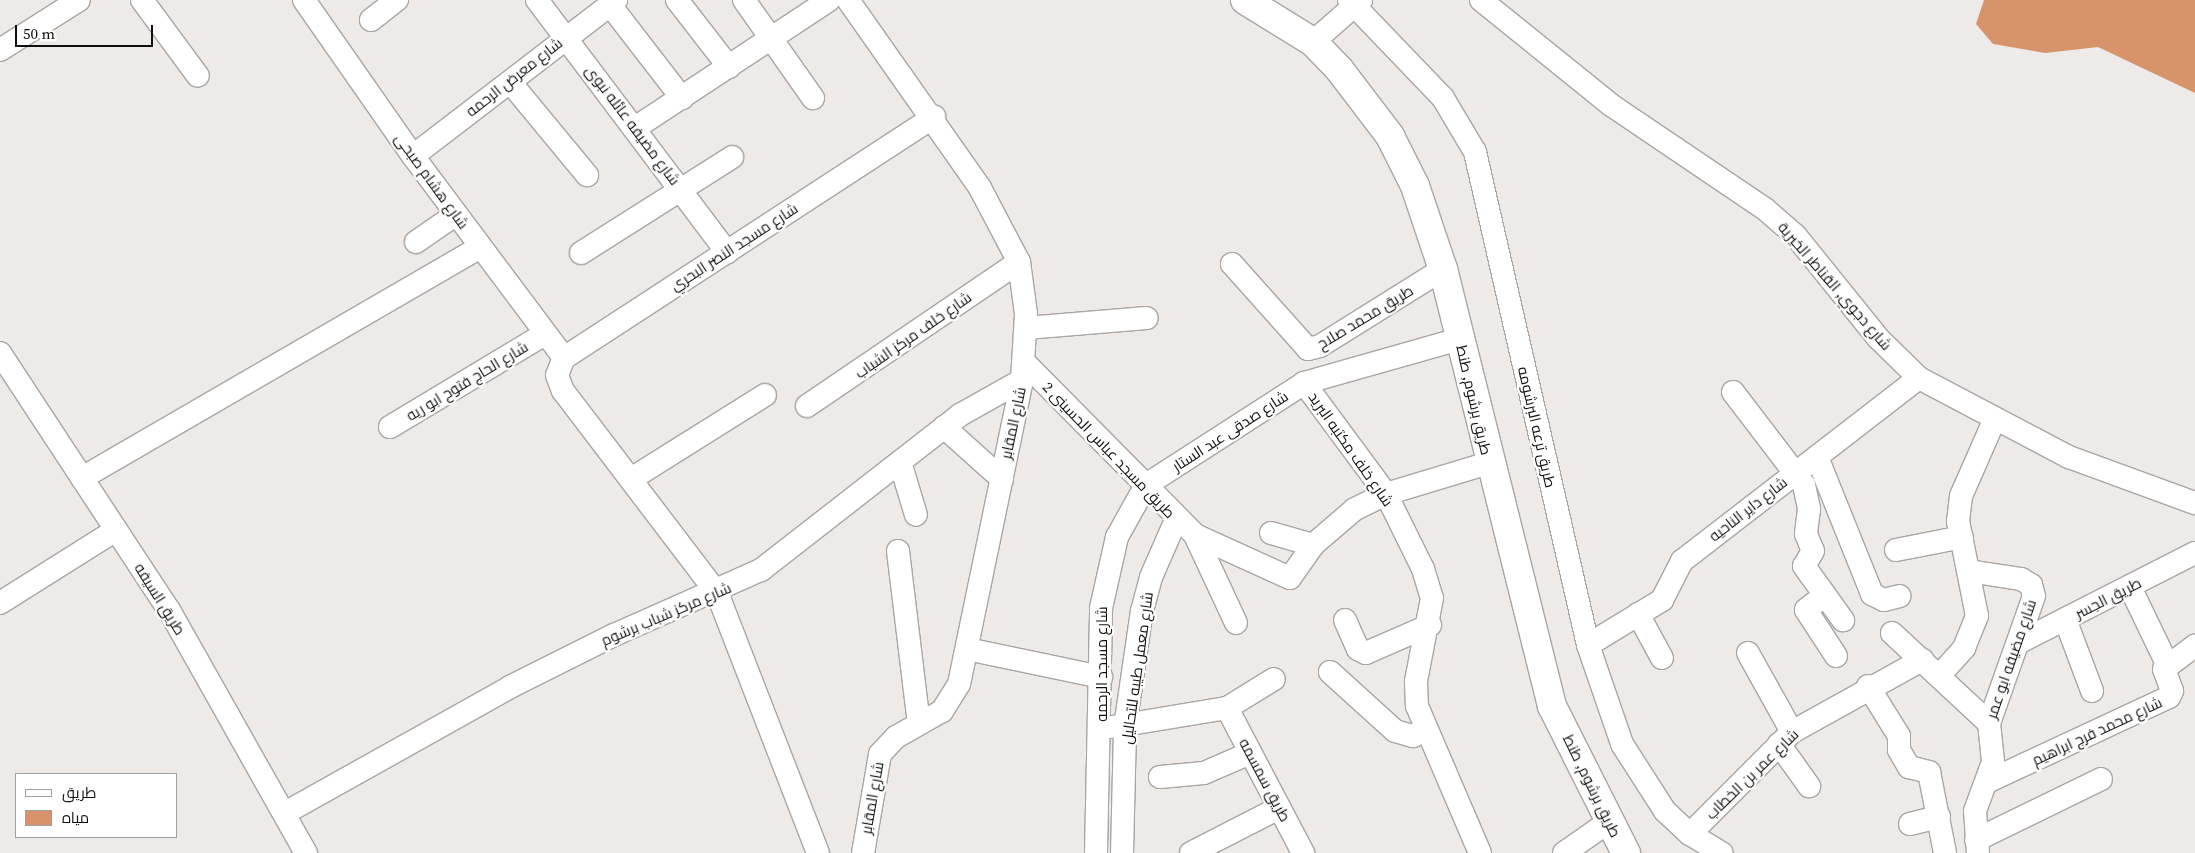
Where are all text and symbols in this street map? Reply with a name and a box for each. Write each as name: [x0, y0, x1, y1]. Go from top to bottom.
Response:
scale bar: [18, 15, 155, 47]
text: 50 m: [23, 23, 55, 44]
street label: شارع معرض الرحمه: [462, 34, 566, 120]
street label: شارع مضيفه عائله نبوى: [582, 61, 684, 189]
street label: شارع هشام صبحى: [391, 130, 473, 232]
street label: شارع مسجد النصر البحري: [667, 199, 801, 295]
street label: شارع دجوي, القناطر الخيرية: [1774, 218, 1896, 354]
street label: طريق محمد صلاح: [1314, 281, 1416, 353]
street label: شارع خلف مركز الشباب: [851, 288, 975, 382]
street label: شارع الحاج فتوح ابو ريه: [403, 338, 531, 424]
street label: طريق برشوم, طنط: [1453, 343, 1495, 457]
street label: طريق ترعه البرشومه: [1514, 365, 1560, 489]
street label: طريق مسجد عباس الحسينى 2: [1039, 378, 1179, 522]
street label: شارع المقابر: [997, 385, 1029, 461]
street label: شارع صدقى عبد الستار: [1169, 387, 1291, 475]
street label: شارع خلف مكتبه البريد: [1305, 388, 1397, 510]
street label: شارع داير الناحيه: [1705, 473, 1791, 545]
street label: طريق السيفه: [131, 560, 189, 638]
street label: طريق الجسر: [2072, 574, 2144, 622]
street label: شارع مركز شباب برشوم: [598, 578, 734, 650]
street label: شارع معمل طيبه للتحاليل: [1117, 591, 1157, 745]
street label: شارع مضيفه ابو عمر: [1982, 597, 2040, 721]
street label: شارع مسجد الرحمه: [1093, 606, 1111, 722]
street label: شارع محمد فرج ابراهيم: [2029, 693, 2165, 769]
street label: شارع عمر بن الخطاب: [1702, 725, 1802, 823]
street label: طريق برشوم, طنط: [1559, 732, 1625, 840]
street label: طريق سمسمه: [1235, 735, 1295, 825]
street label: شارع المقابر: [857, 760, 887, 836]
legend: [15, 773, 178, 838]
text: طريق: [62, 782, 96, 803]
text: مياه: [62, 807, 89, 828]

